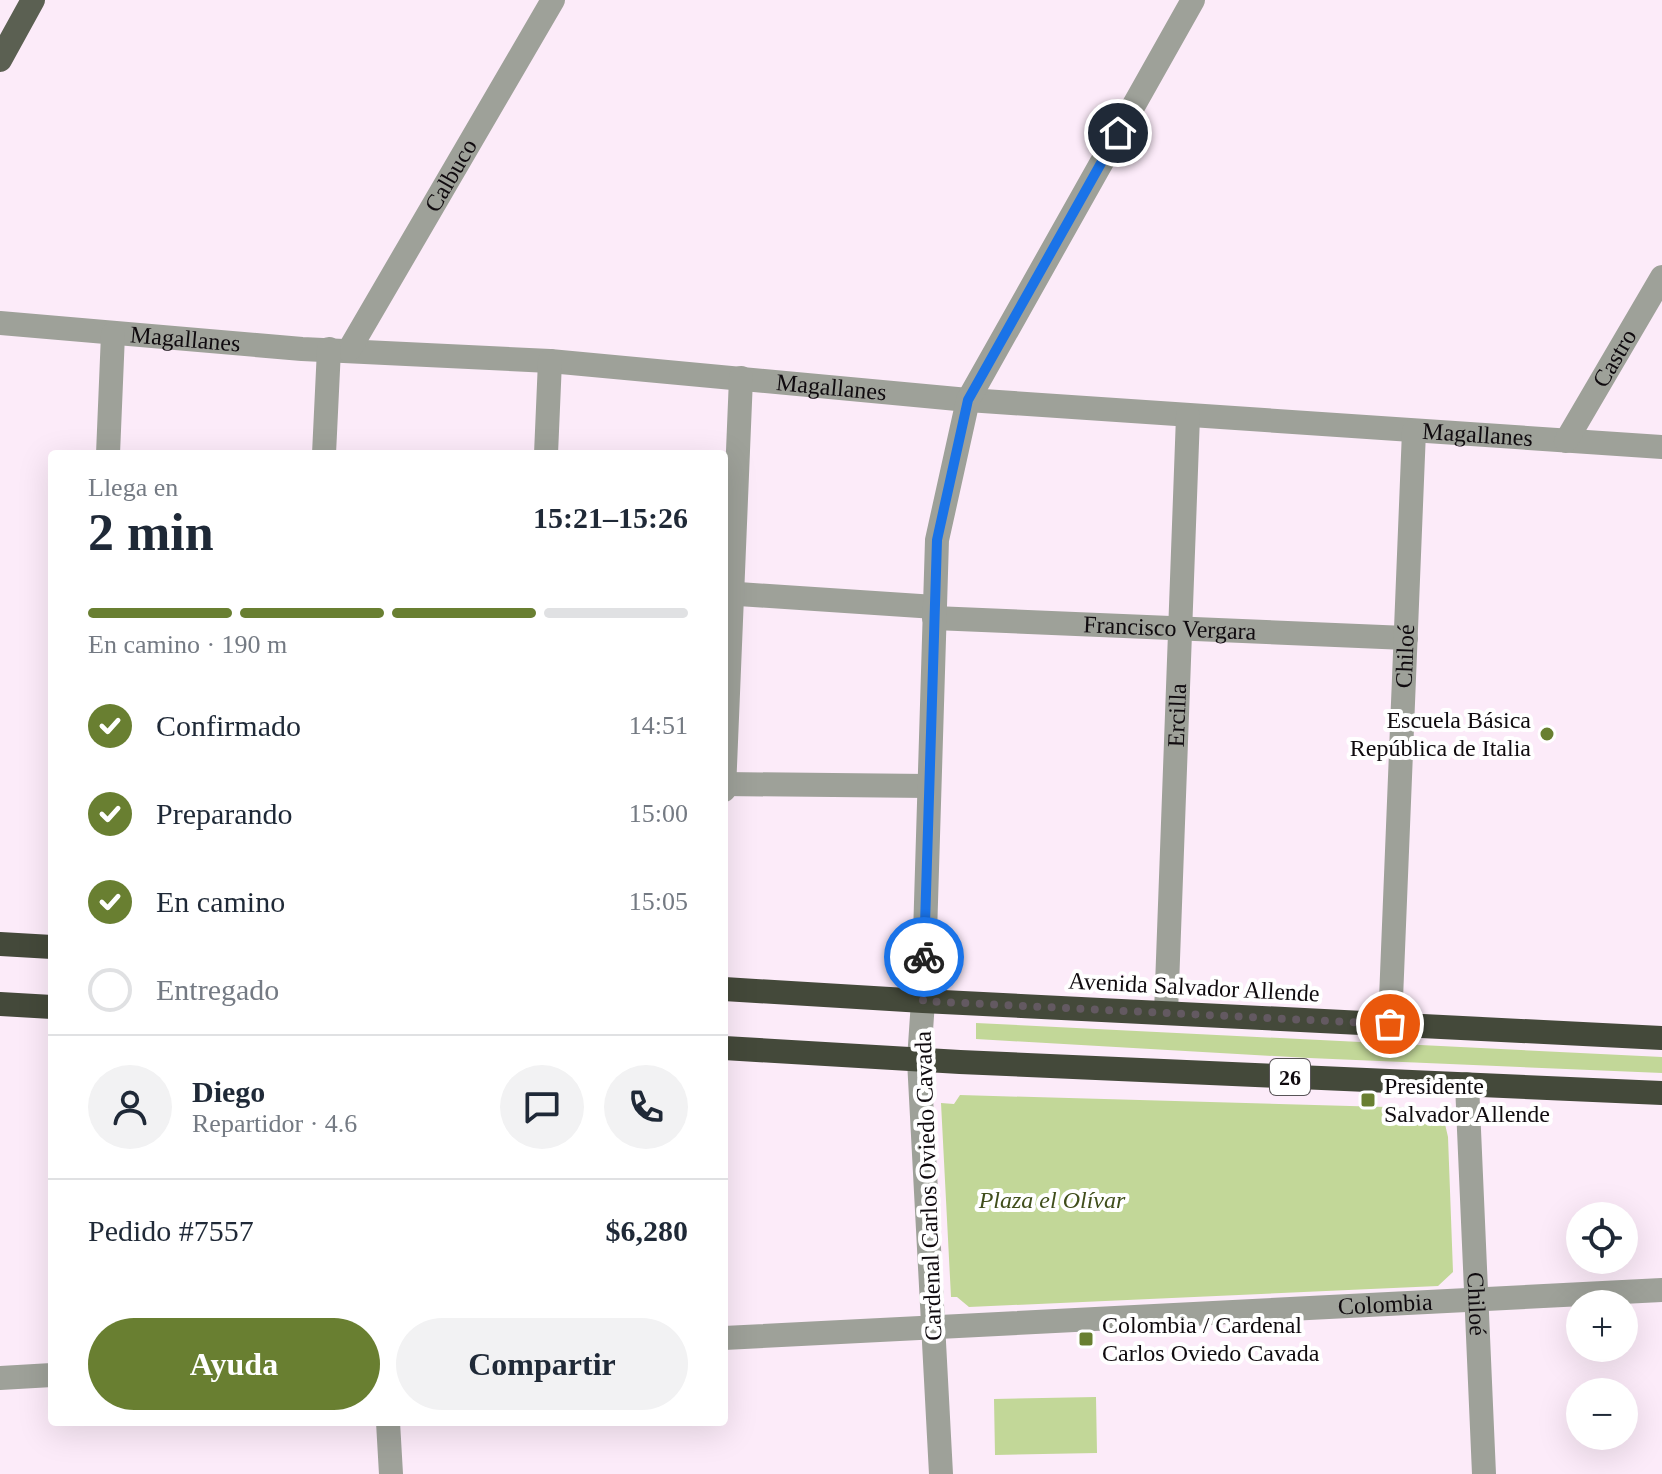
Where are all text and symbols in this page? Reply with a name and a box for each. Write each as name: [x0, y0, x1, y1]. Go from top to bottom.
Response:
pin: [1084, 99, 1152, 167]
icon: home: [1096, 111, 1140, 155]
street label: Calbuco: [419, 134, 482, 217]
street label: Magallanes: [129, 321, 242, 357]
street label: Castro: [1587, 325, 1642, 392]
street label: Magallanes: [775, 369, 888, 405]
street label: Magallanes: [1422, 418, 1534, 451]
text: Llega en: [88, 473, 178, 502]
text: 15:21–15:26: [533, 501, 688, 534]
text: 2 min: [88, 504, 214, 561]
street label: Francisco Vergara: [1083, 611, 1257, 645]
street label: Chiloé: [1391, 624, 1419, 689]
text: En camino · 190 m: [88, 630, 287, 659]
street label: Ercilla: [1163, 682, 1191, 748]
icon: check: [88, 704, 132, 748]
place label: Escuela Básica República de Italia: [1350, 707, 1531, 761]
text: Confirmado: [156, 709, 301, 742]
text: 14:51: [629, 711, 688, 740]
marker: Escuela Básica República de Italia: [1538, 725, 1556, 743]
icon: check: [88, 792, 132, 836]
text: Preparando: [156, 797, 293, 830]
text: 15:00: [629, 799, 688, 828]
icon: check: [88, 880, 132, 924]
text: En camino: [156, 885, 285, 918]
text: 15:05: [629, 887, 688, 916]
courier: [884, 917, 964, 997]
icon: bike: [902, 935, 946, 979]
street label: Avenida Salvador Allende: [1068, 967, 1320, 1007]
text: Entregado: [156, 973, 279, 1006]
pin: [1356, 990, 1424, 1058]
icon: bag: [1368, 1002, 1412, 1046]
street label: Cardenal Carlos Oviedo Cavada: [910, 1030, 946, 1341]
road number: 26: [1270, 1059, 1310, 1095]
button: person: [88, 1065, 172, 1149]
button: chat: [500, 1065, 584, 1149]
button: phone: [604, 1065, 688, 1149]
place label: Presidente Salvador Allende: [1384, 1073, 1550, 1127]
text: Diego: [192, 1075, 265, 1108]
marker: Presidente Salvador Allende: [1359, 1091, 1377, 1109]
text: Repartidor · 4.6: [192, 1109, 357, 1138]
park label: Plaza el Olívar: [978, 1187, 1126, 1213]
map controls: [1566, 1202, 1638, 1450]
button: locate: [1566, 1202, 1638, 1274]
text: Pedido #7557: [88, 1214, 254, 1247]
text: $6,280: [606, 1214, 688, 1247]
street label: Chiloé: [1462, 1271, 1491, 1336]
street label: Colombia: [1337, 1289, 1433, 1320]
button: +: [1566, 1290, 1638, 1362]
place label: Colombia / Cardenal Carlos Oviedo Cavada: [1102, 1312, 1320, 1366]
button: Ayuda: [88, 1318, 380, 1410]
button: Compartir: [396, 1318, 688, 1410]
marker: Colombia / Cardenal Carlos Oviedo Cavada: [1077, 1330, 1095, 1348]
button: −: [1566, 1378, 1638, 1450]

